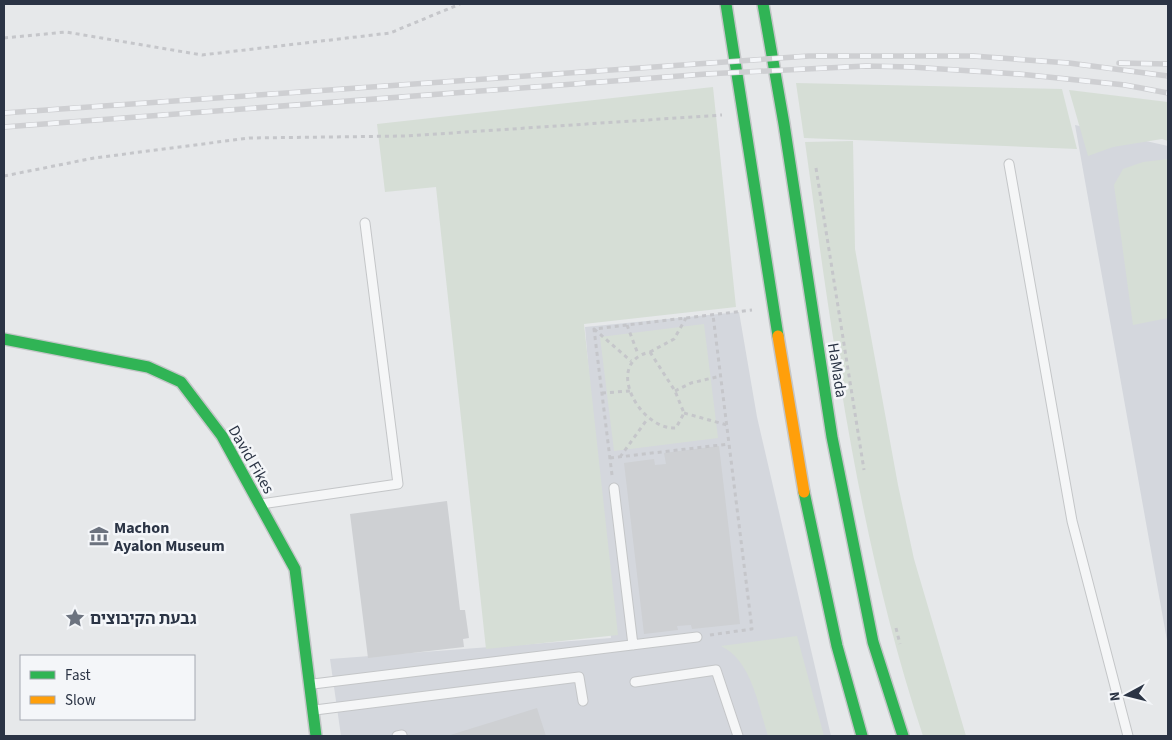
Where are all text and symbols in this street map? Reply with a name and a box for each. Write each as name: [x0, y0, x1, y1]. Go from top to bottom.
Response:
street label: HaMada: [822, 341, 852, 399]
street label: David Fikes: [223, 421, 280, 498]
place label: Machon Ayalon Museum: [113, 517, 225, 557]
museum icon: Machon Ayalon Museum: [88, 525, 110, 547]
place icon: גבעת הקיבוצים: [64, 607, 86, 629]
place label: גבעת הקיבוצים: [90, 608, 197, 630]
legend: [20, 655, 195, 720]
text: Fast: [65, 665, 91, 686]
north arrow: [1102, 670, 1152, 720]
text: Slow: [65, 690, 96, 711]
text: N: [1105, 691, 1126, 702]

